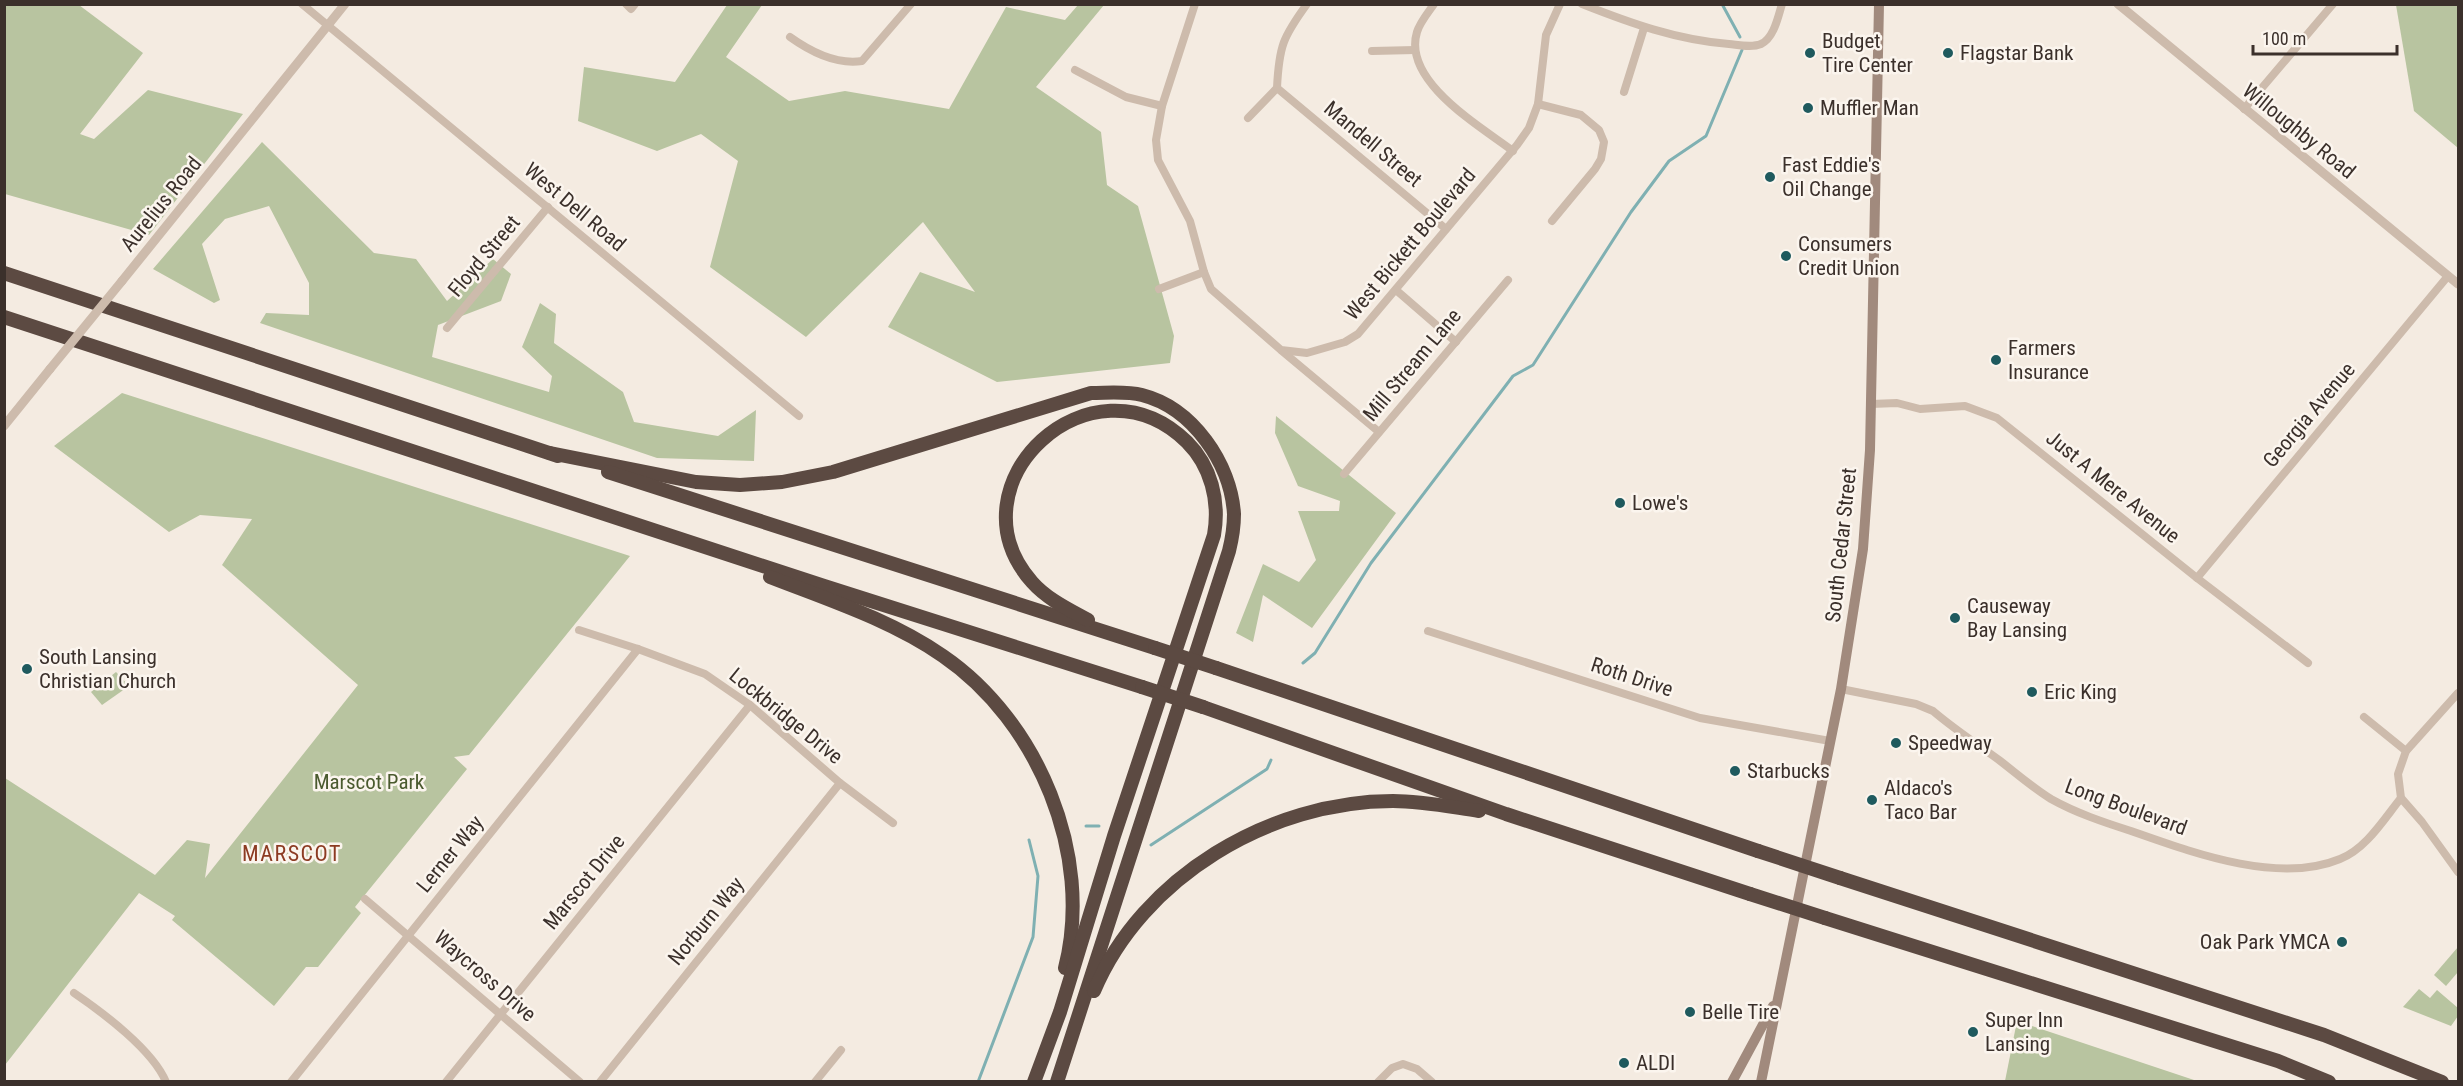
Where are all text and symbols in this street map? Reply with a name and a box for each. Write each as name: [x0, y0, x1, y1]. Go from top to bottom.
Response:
scale bar: [2253, 18, 2397, 56]
text: 100 m: [2262, 28, 2306, 49]
place label: Budget Tire Center: [1822, 29, 1913, 77]
place label: Flagstar Bank: [1960, 41, 2074, 65]
marker: Budget Tire Center: [1803, 46, 1817, 60]
marker: Flagstar Bank: [1941, 46, 1955, 60]
street label: Willoughby Road: [2238, 78, 2360, 184]
street label: Mandell Street: [1319, 96, 1427, 192]
place label: Muffler Man: [1820, 96, 1919, 120]
marker: Muffler Man: [1801, 101, 1815, 115]
street label: Aurelius Road: [116, 152, 206, 256]
place label: Fast Eddie's Oil Change: [1782, 153, 1880, 201]
street label: West Dell Road: [520, 158, 630, 256]
street label: West Bickett Boulevard: [1340, 163, 1480, 325]
marker: Fast Eddie's Oil Change: [1763, 170, 1777, 184]
street label: Floyd Street: [443, 211, 525, 301]
place label: Consumers Credit Union: [1798, 232, 1900, 280]
marker: Consumers Credit Union: [1779, 249, 1793, 263]
street label: Mill Stream Lane: [1358, 304, 1466, 426]
place label: Farmers Insurance: [2008, 336, 2089, 384]
marker: Farmers Insurance: [1989, 353, 2003, 367]
street label: Georgia Avenue: [2258, 358, 2360, 472]
street label: Just A Mere Avenue: [2041, 426, 2185, 548]
street label: South Cedar Street: [1821, 466, 1861, 624]
place label: Lowe's: [1632, 491, 1688, 515]
marker: Lowe's: [1613, 496, 1627, 510]
place label: Causeway Bay Lansing: [1967, 594, 2067, 642]
marker: Causeway Bay Lansing: [1948, 611, 1962, 625]
place label: South Lansing Christian Church: [39, 645, 176, 693]
street label: Roth Drive: [1588, 652, 1676, 702]
marker: South Lansing Christian Church: [20, 662, 34, 676]
street label: Lockbridge Drive: [725, 663, 848, 769]
place label: Eric King: [2044, 680, 2117, 704]
marker: Eric King: [2025, 685, 2039, 699]
place label: Speedway: [1908, 731, 1992, 755]
marker: Speedway: [1889, 736, 1903, 750]
place label: Starbucks: [1747, 759, 1830, 783]
marker: Starbucks: [1728, 764, 1742, 778]
park label: Marscot Park: [314, 770, 425, 794]
street label: Long Boulevard: [2062, 774, 2190, 840]
place label: Aldaco's Taco Bar: [1884, 776, 1957, 824]
marker: Aldaco's Taco Bar: [1865, 793, 1879, 807]
street label: Lerner Way: [412, 811, 488, 897]
street label: Marscot Drive: [538, 830, 630, 934]
district label: MARSCOT: [242, 841, 342, 866]
street label: Norburn Way: [663, 872, 749, 970]
street label: Waycross Drive: [429, 925, 541, 1027]
place label: Oak Park YMCA: [2200, 930, 2330, 954]
marker: Oak Park YMCA: [2335, 935, 2349, 949]
place label: Belle Tire: [1702, 1000, 1779, 1024]
marker: Belle Tire: [1683, 1005, 1697, 1019]
place label: Super Inn Lansing: [1985, 1008, 2063, 1056]
marker: Super Inn Lansing: [1966, 1025, 1980, 1039]
place label: ALDI: [1636, 1051, 1675, 1075]
marker: ALDI: [1617, 1056, 1631, 1070]

